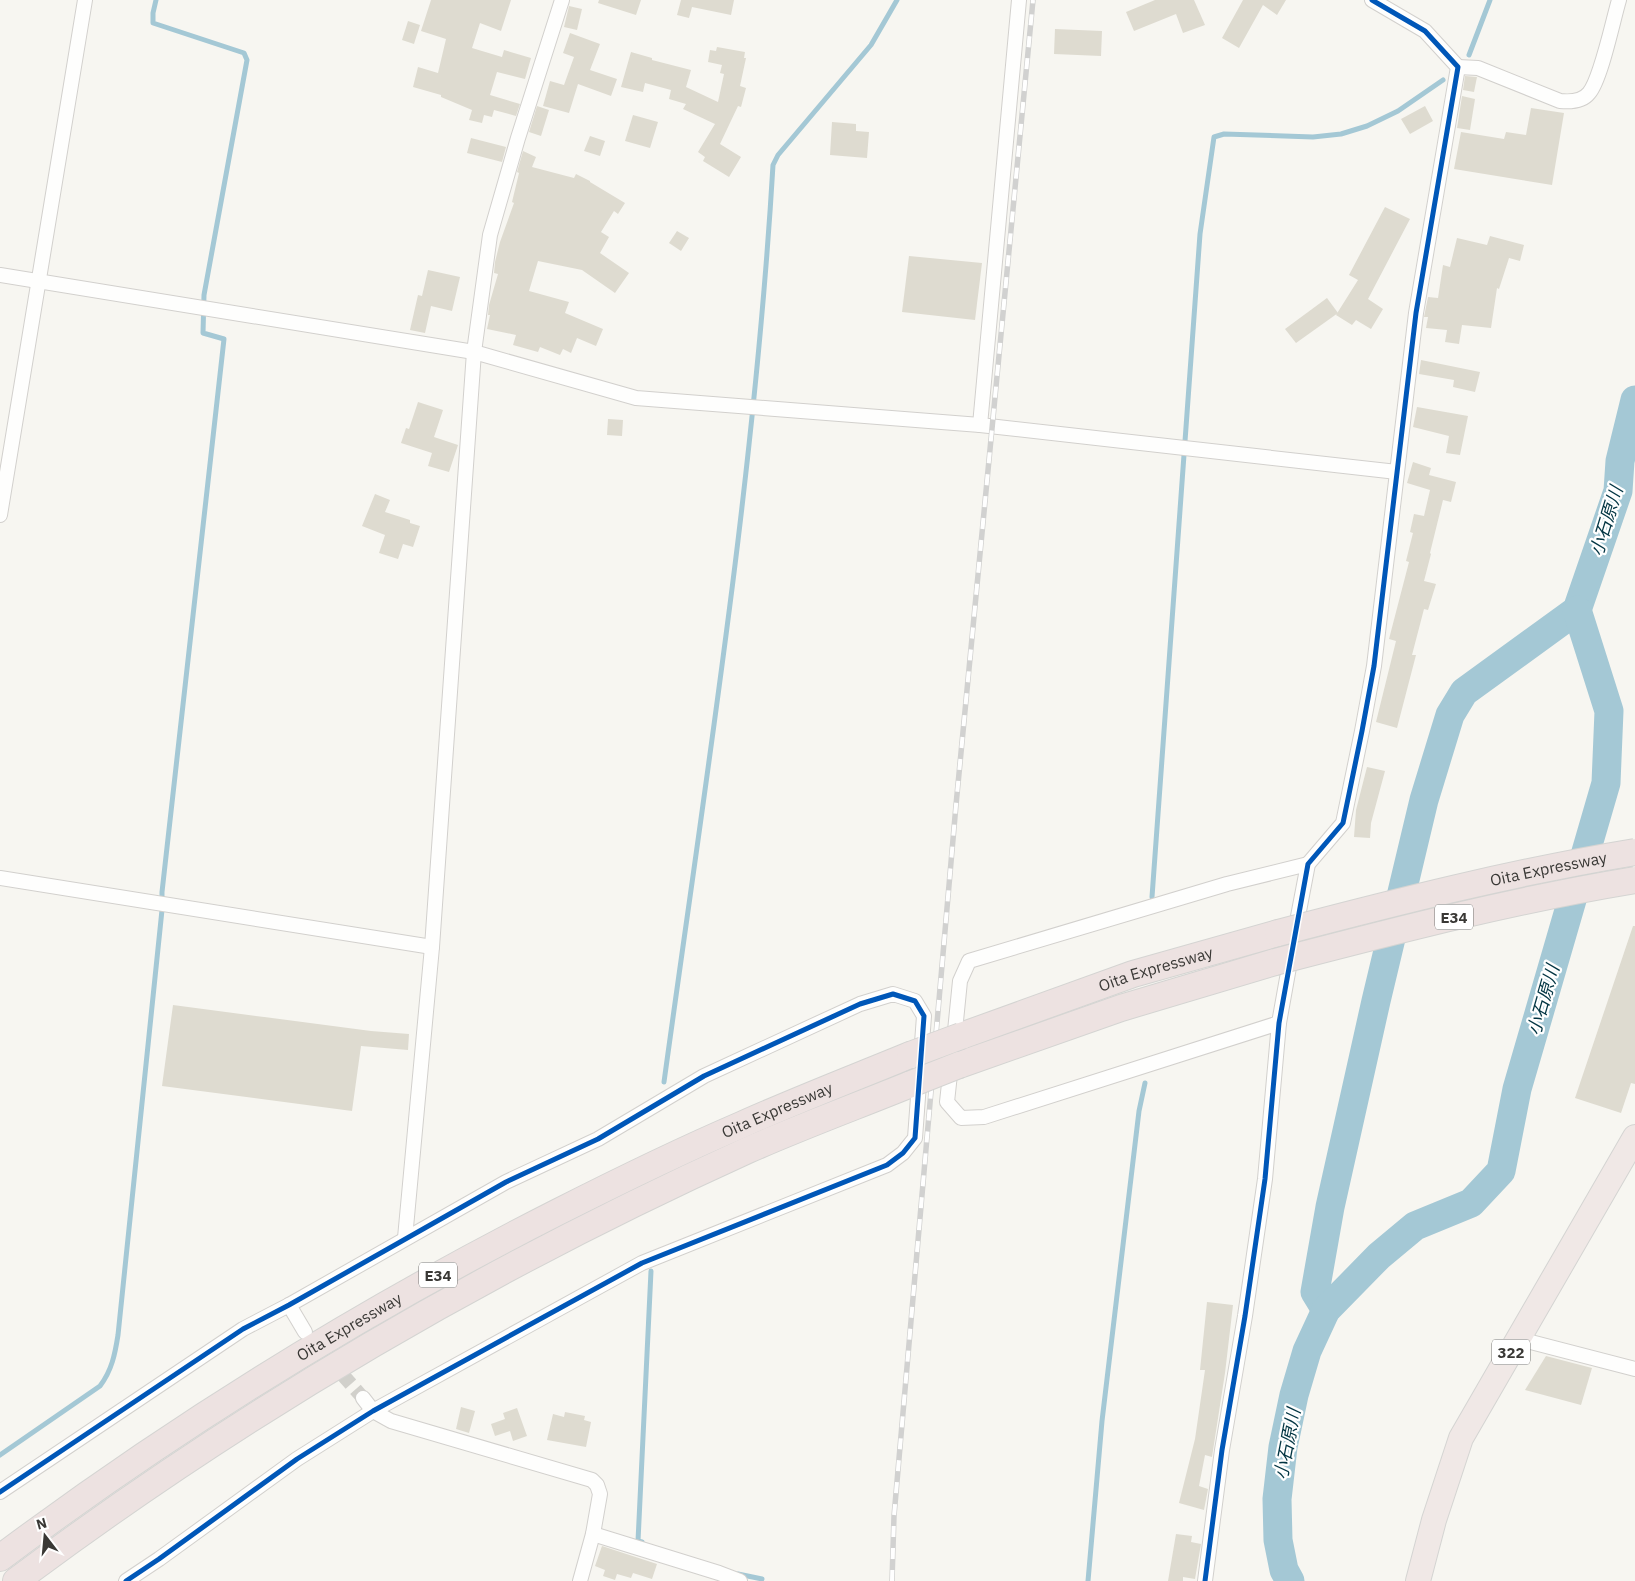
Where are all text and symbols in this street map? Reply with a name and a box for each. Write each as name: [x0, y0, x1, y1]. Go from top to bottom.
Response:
water label: 小石原川: [1584, 481, 1628, 559]
street label: Oita Expressway: [1488, 847, 1608, 890]
road number: E34: [1435, 904, 1473, 930]
street label: Oita Expressway: [1096, 942, 1215, 996]
water label: 小石原川: [1522, 960, 1565, 1038]
street label: Oita Expressway: [718, 1078, 835, 1142]
road number: E34: [419, 1262, 457, 1288]
street label: Oita Expressway: [293, 1288, 405, 1365]
road number: 322: [1492, 1340, 1530, 1364]
water label: 小石原川: [1269, 1405, 1306, 1482]
north arrow: [20, 1511, 70, 1561]
text: N: [34, 1513, 49, 1534]

